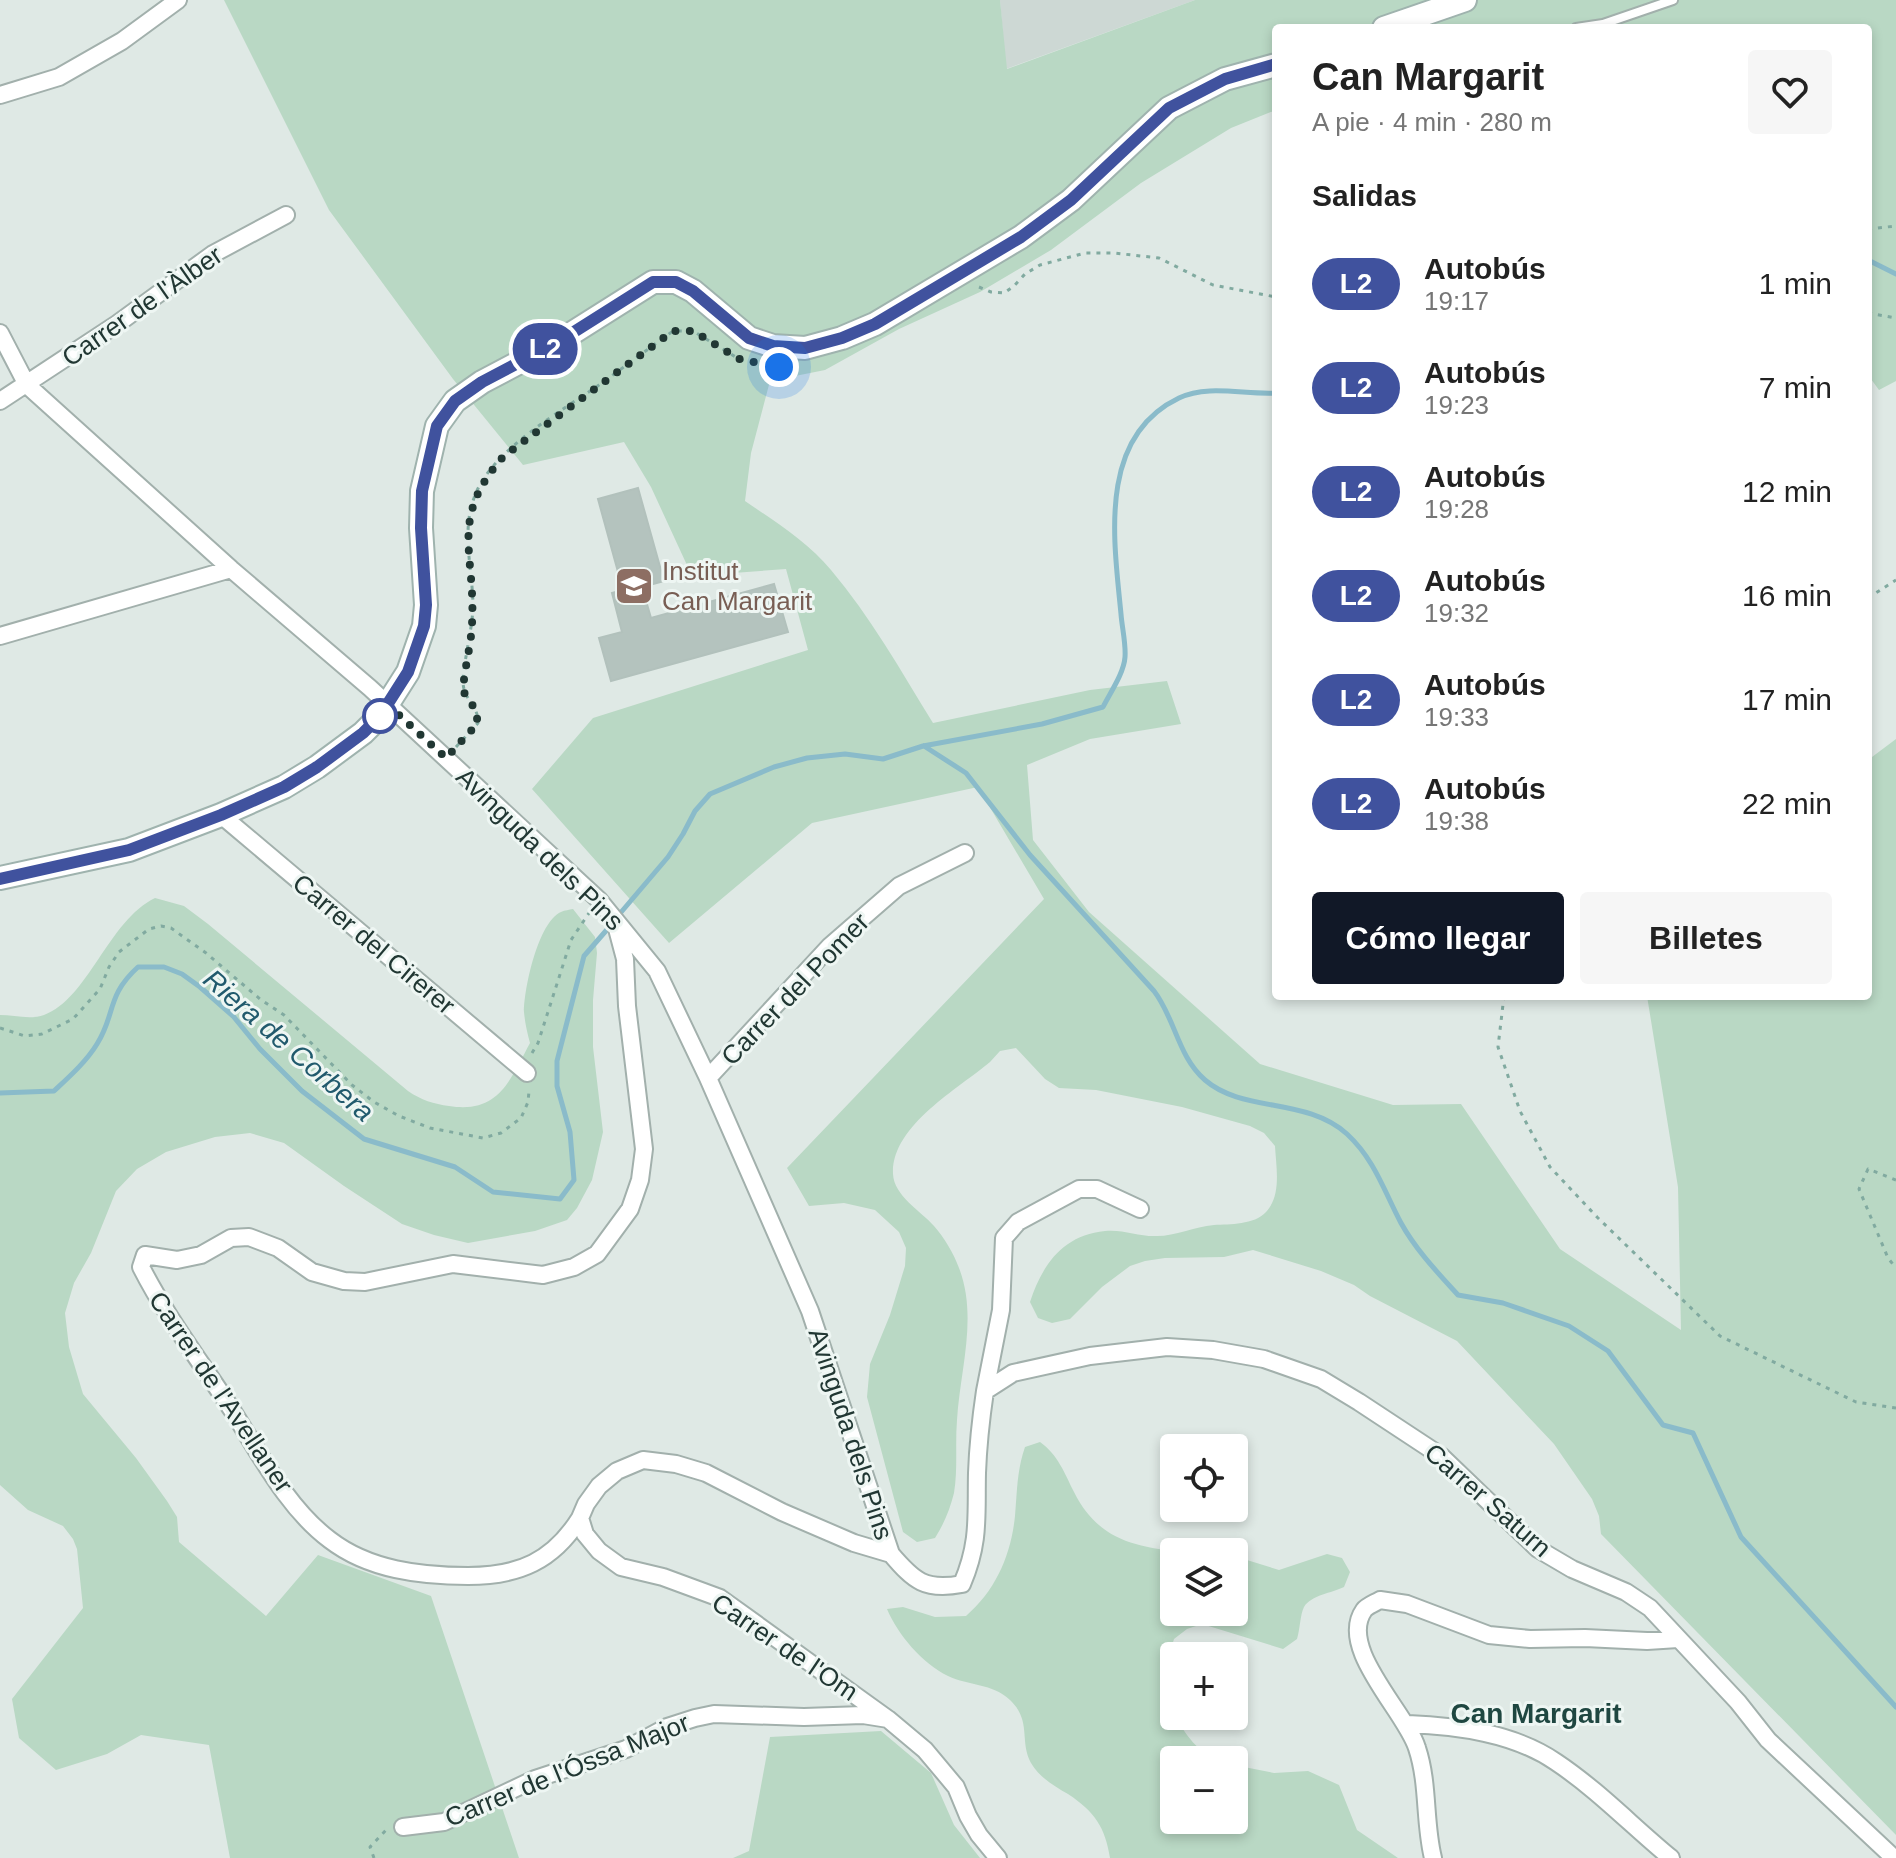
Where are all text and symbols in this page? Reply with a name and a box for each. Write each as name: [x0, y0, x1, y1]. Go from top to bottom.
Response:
button: heart: [1748, 50, 1832, 134]
text: Can Margarit: [1312, 56, 1544, 98]
text: A pie · 4 min · 280 m: [1312, 107, 1552, 137]
text: Salidas: [1312, 179, 1417, 212]
street label: Carrer de l'Àlber: [56, 239, 228, 372]
text: Autobús: [1424, 252, 1546, 285]
text: 1 min: [1759, 267, 1832, 300]
text: L2: [1340, 268, 1372, 299]
text: 19:17: [1424, 286, 1489, 316]
line badge: L2: [509, 323, 581, 375]
text: L2: [529, 333, 561, 364]
your location: [759, 347, 799, 387]
text: Autobús: [1424, 356, 1546, 389]
text: 7 min: [1759, 371, 1832, 404]
text: L2: [1340, 372, 1372, 403]
text: 19:23: [1424, 390, 1489, 420]
text: Autobús: [1424, 460, 1546, 493]
text: 12 min: [1742, 475, 1832, 508]
text: L2: [1340, 476, 1372, 507]
text: 19:28: [1424, 494, 1489, 524]
place label: Institut Can Margarit: [662, 556, 813, 616]
text: Autobús: [1424, 564, 1546, 597]
school or university icon: Institut Can Margarit: [613, 565, 655, 607]
text: 16 min: [1742, 579, 1832, 612]
text: L2: [1340, 580, 1372, 611]
text: 19:32: [1424, 598, 1489, 628]
text: Autobús: [1424, 668, 1546, 701]
text: 17 min: [1742, 683, 1832, 716]
text: L2: [1340, 684, 1372, 715]
unlabelled marker: [363, 699, 397, 733]
text: 19:33: [1424, 702, 1489, 732]
street label: Avinguda dels Pins: [450, 762, 630, 936]
text: Autobús: [1424, 772, 1546, 805]
text: 22 min: [1742, 787, 1832, 820]
text: L2: [1340, 788, 1372, 819]
text: 19:38: [1424, 806, 1489, 836]
street label: Carrer del Cirerer: [287, 868, 461, 1021]
button: Cómo llegar: [1312, 892, 1564, 984]
button: Billetes: [1580, 892, 1832, 984]
street label: Carrer del Pomer: [715, 907, 875, 1071]
water label: Riera de Corbera: [197, 963, 380, 1128]
street label: Carrer de l'Avellaner: [143, 1286, 300, 1498]
street label: Avinguda dels Pins: [803, 1324, 899, 1544]
map controls: [1160, 1434, 1248, 1834]
button: locate: [1160, 1434, 1248, 1522]
street label: Carrer Saturn: [1419, 1437, 1557, 1563]
button: layers: [1160, 1538, 1248, 1626]
street label: Carrer de l'Om: [706, 1587, 864, 1707]
button: +: [1160, 1642, 1248, 1730]
district label: Can Margarit: [1450, 1698, 1622, 1729]
street label: Carrer de l'Óssa Major: [441, 1707, 694, 1833]
button: −: [1160, 1746, 1248, 1834]

